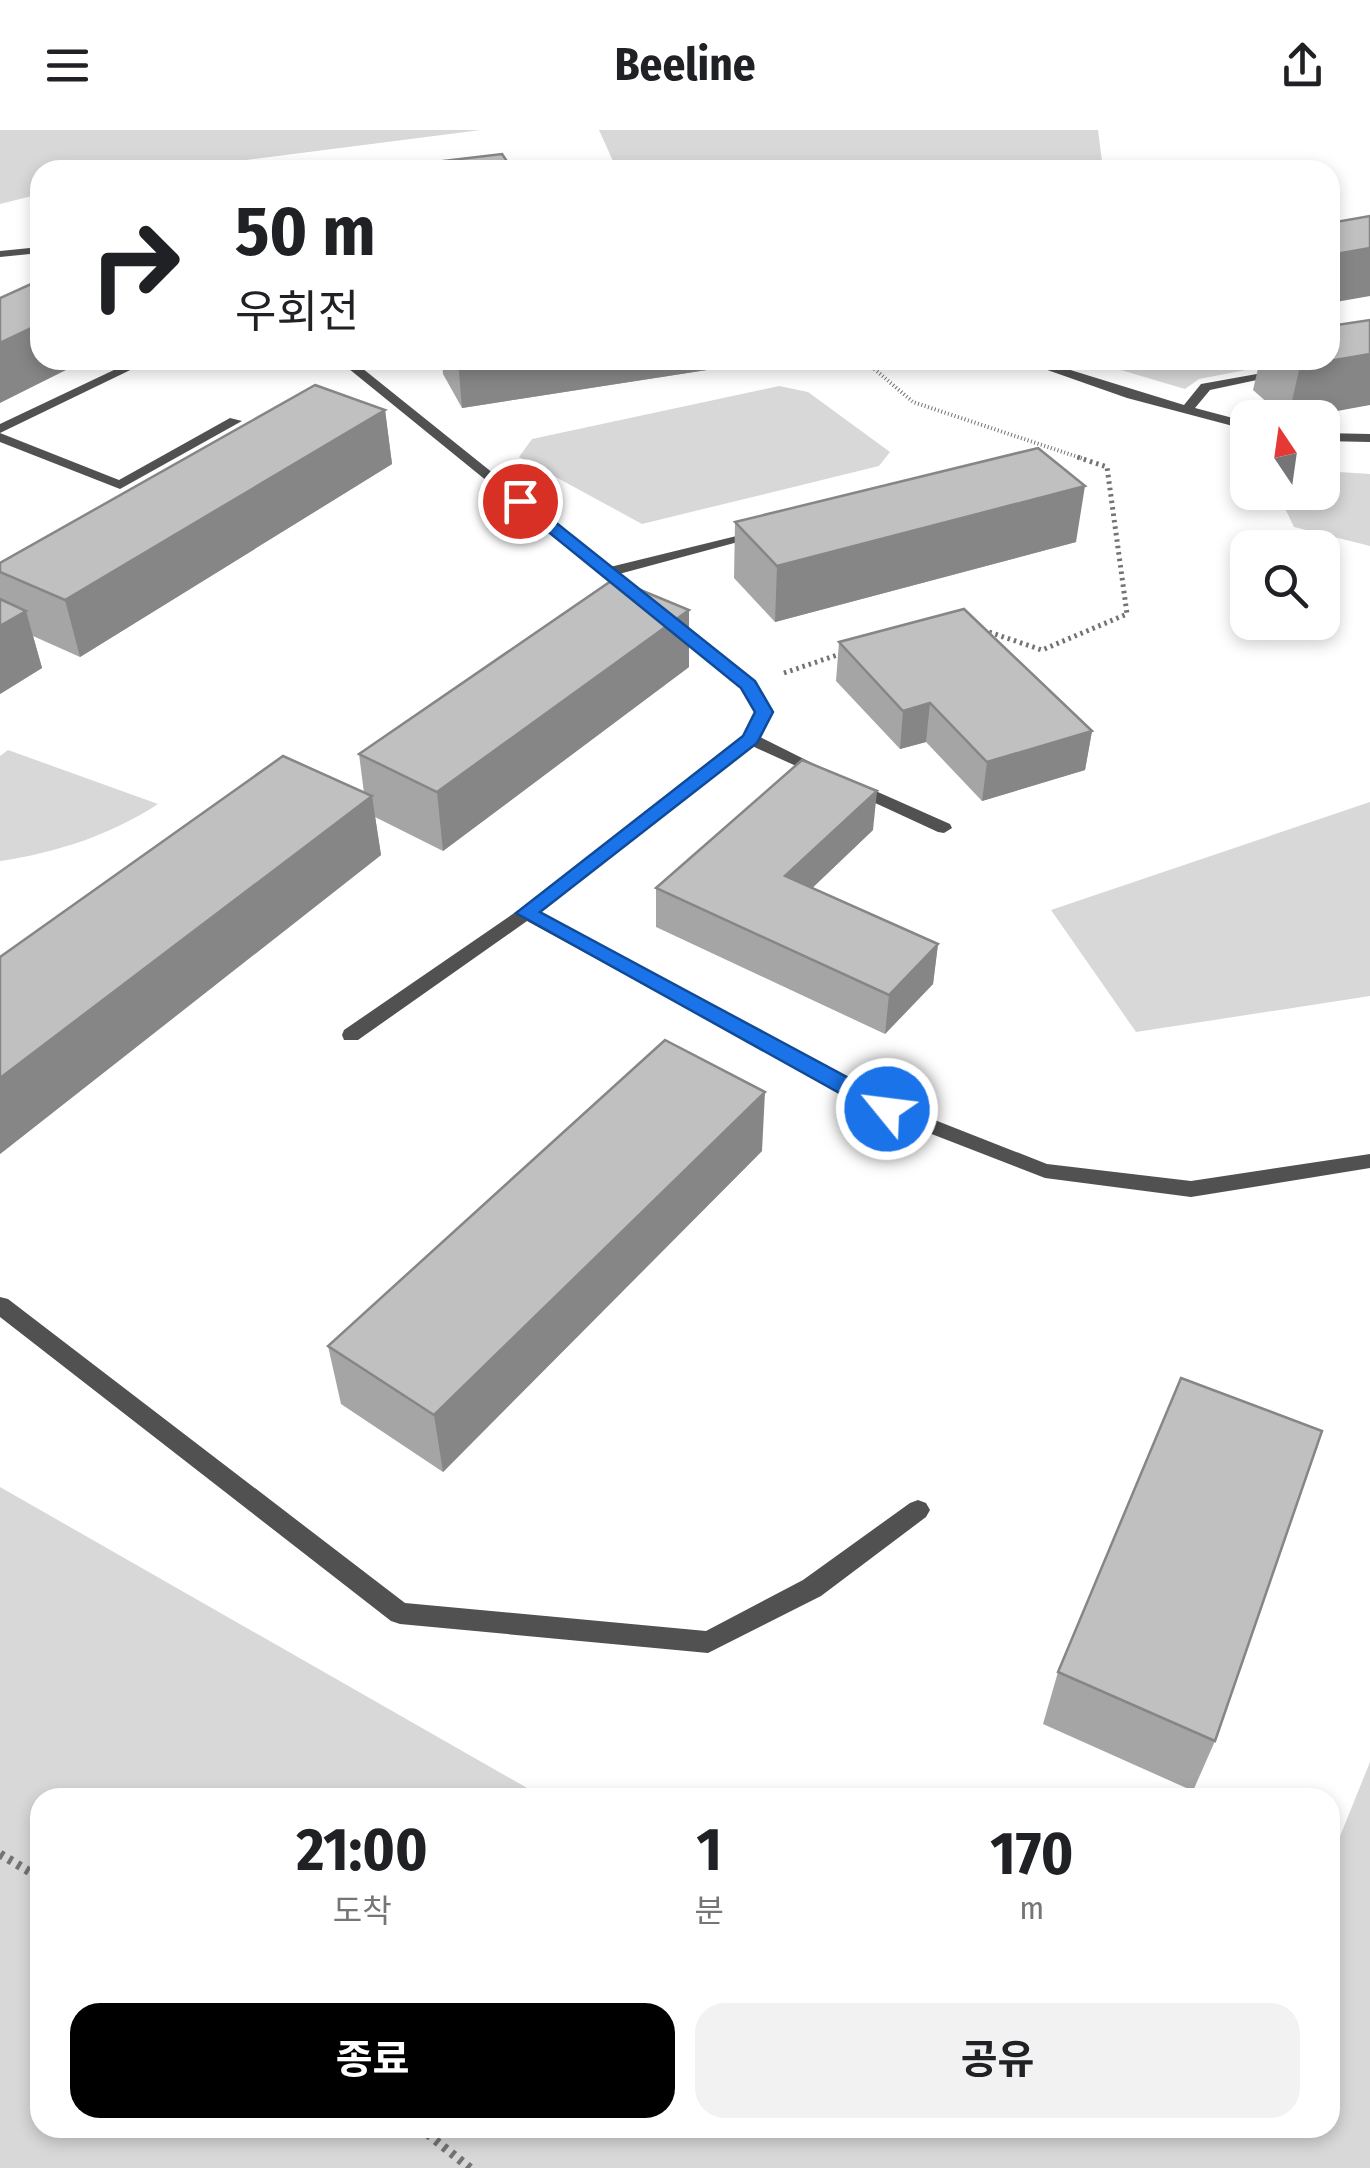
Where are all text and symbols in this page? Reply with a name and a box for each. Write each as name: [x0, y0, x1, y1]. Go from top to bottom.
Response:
icon: menu: [40, 38, 95, 93]
text: Beeline: [614, 38, 756, 92]
icon: share: [1275, 38, 1330, 93]
text: 50 m: [235, 190, 376, 274]
icon: right: [70, 200, 200, 330]
text: 우회전: [235, 285, 359, 339]
north arrow: [1230, 400, 1340, 510]
map controls: [1230, 400, 1340, 640]
pin: [478, 459, 563, 544]
icon: arrive: [493, 474, 548, 529]
button: search: [1230, 530, 1340, 640]
position arrow: [835, 1057, 939, 1161]
text: 21:00: [296, 1814, 428, 1886]
text: 1: [696, 1814, 722, 1886]
text: 170: [990, 1818, 1073, 1890]
text: m: [1020, 1889, 1044, 1927]
text: 도착: [333, 1892, 392, 1930]
text: 분: [694, 1892, 724, 1930]
button: 종료: [70, 2003, 675, 2118]
button: 공유: [695, 2003, 1300, 2118]

